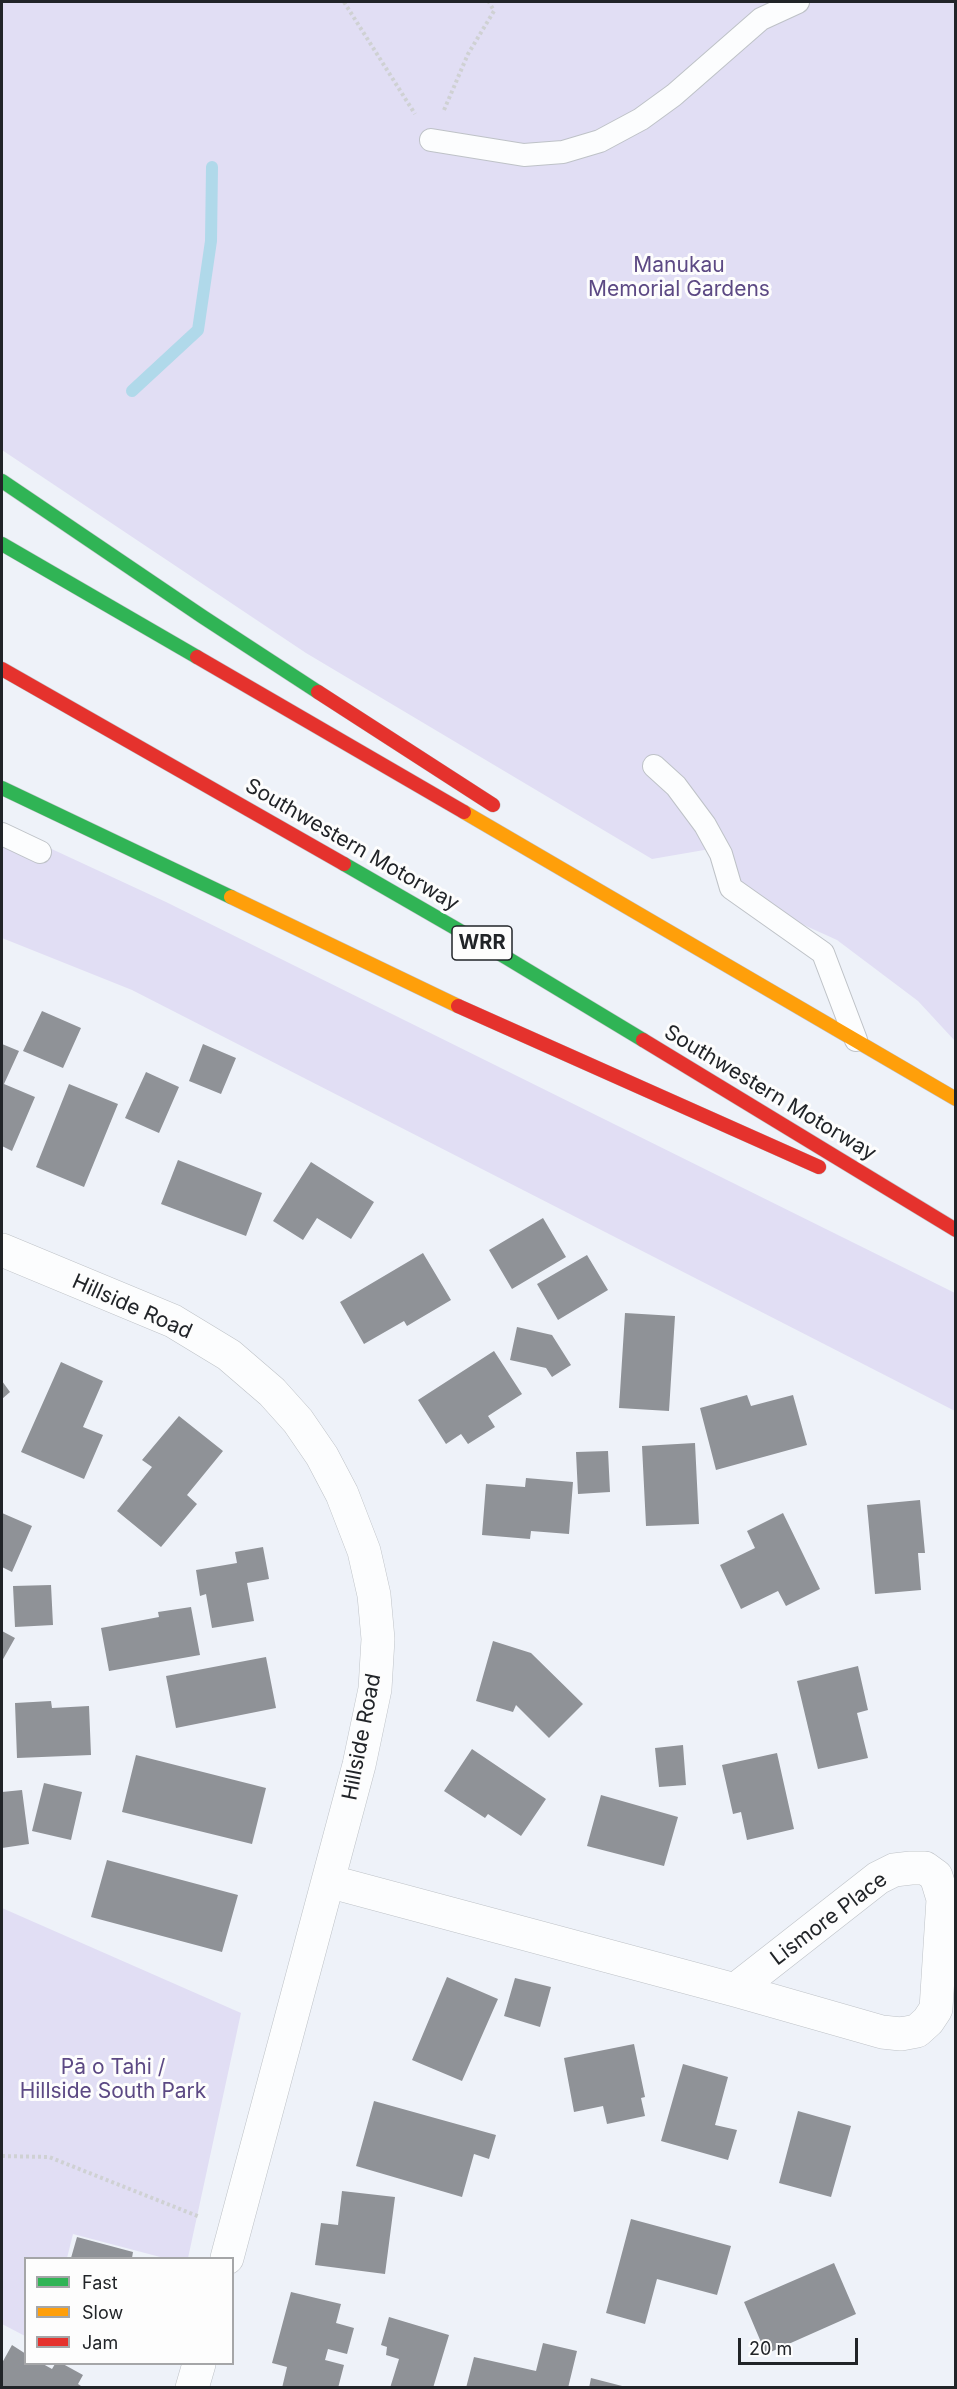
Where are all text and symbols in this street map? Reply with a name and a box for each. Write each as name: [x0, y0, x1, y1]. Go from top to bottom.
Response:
park label: Manukau Memorial Gardens: [588, 253, 770, 303]
street label: Southwestern Motorway: [241, 773, 463, 917]
road number: WRR: [452, 926, 512, 960]
street label: Southwestern Motorway: [659, 1020, 881, 1166]
street label: Hillside Road: [68, 1269, 196, 1345]
street label: Hillside Road: [337, 1671, 387, 1803]
street label: Lismore Place: [766, 1867, 892, 1971]
park label: Pā o Tahi / Hillside South Park: [20, 2055, 206, 2105]
legend: [24, 2257, 234, 2365]
text: Fast: [82, 2272, 118, 2293]
text: Slow: [82, 2302, 123, 2323]
scale bar: [741, 2326, 861, 2364]
text: Jam: [82, 2332, 118, 2353]
text: 20 m: [749, 2338, 792, 2359]

